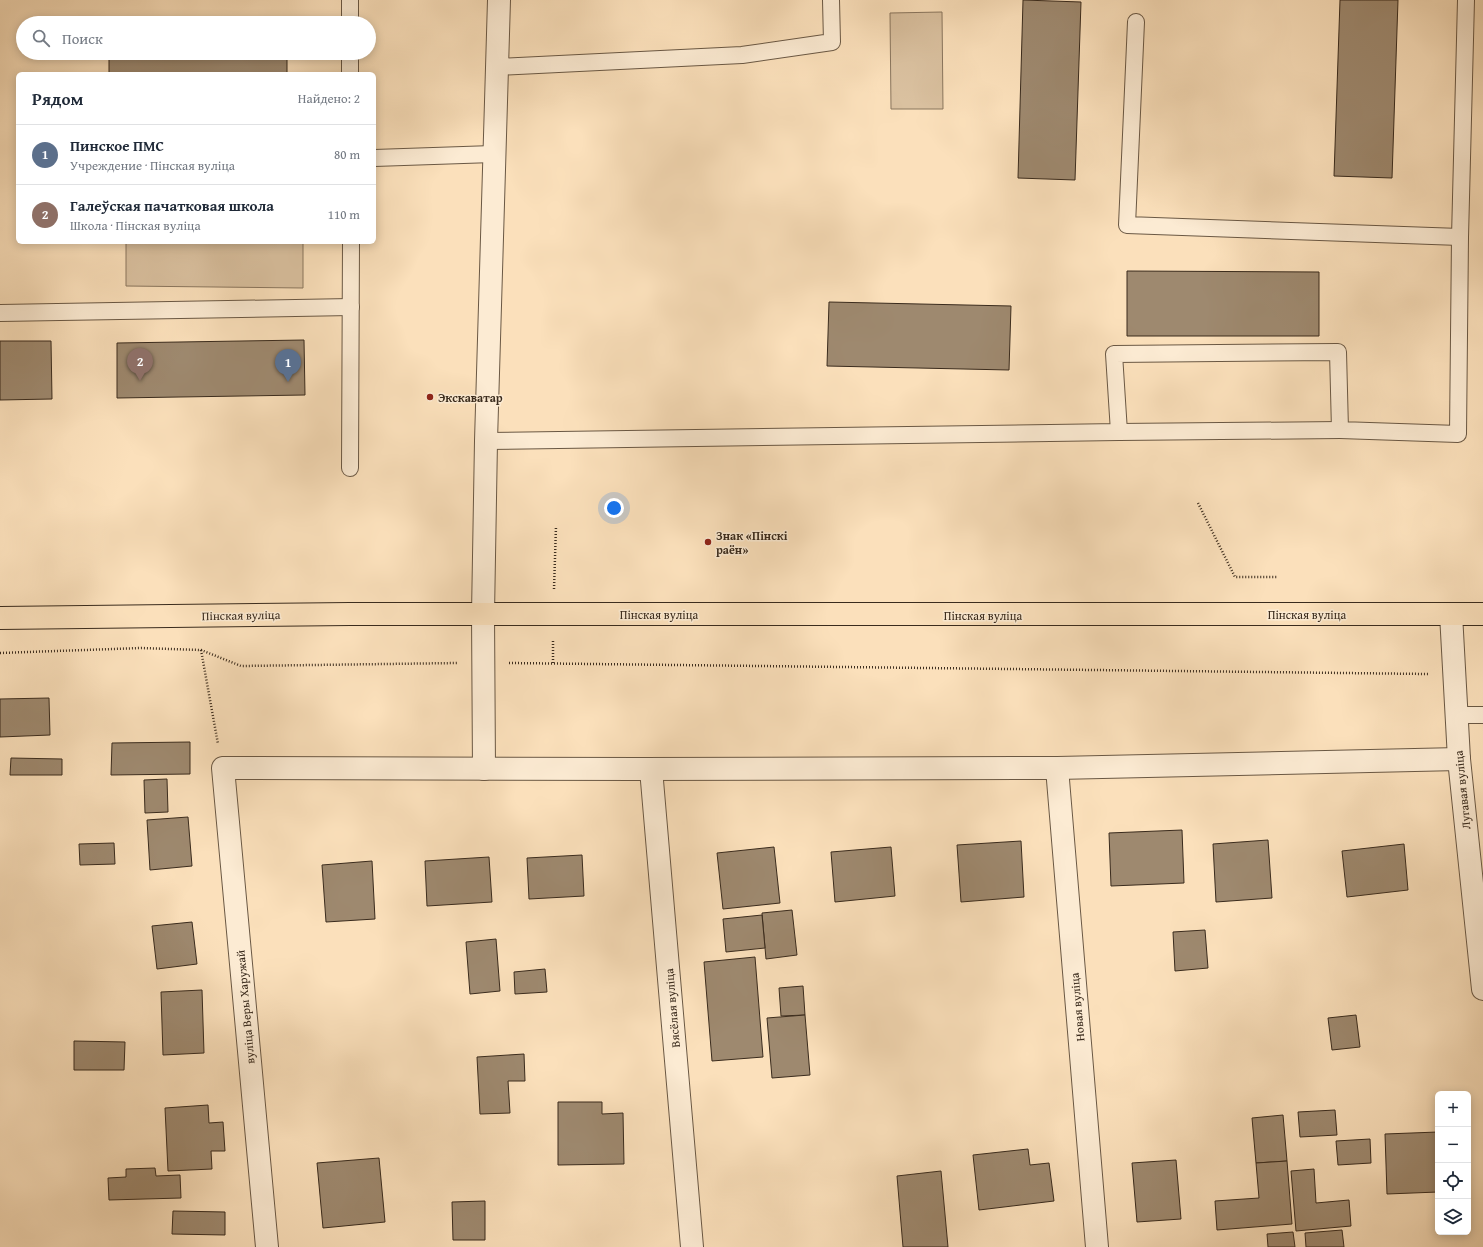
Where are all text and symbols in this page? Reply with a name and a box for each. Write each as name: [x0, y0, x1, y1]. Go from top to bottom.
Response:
search box: [16, 16, 376, 60]
icon: search: [30, 27, 52, 49]
text: Поиск: [62, 28, 103, 49]
text: Рядом: [32, 86, 83, 111]
text: Найдено: 2: [298, 89, 360, 108]
text: Пинское ПМС: [70, 135, 164, 156]
text: 1: [42, 145, 48, 164]
text: 80 m: [334, 145, 360, 164]
text: Учреждение · Пінская вуліца: [70, 156, 235, 175]
text: Галеўская пачатковая школа: [70, 195, 274, 216]
text: 2: [42, 205, 48, 224]
text: 110 m: [328, 205, 360, 224]
text: Школа · Пінская вуліца: [70, 216, 201, 235]
pin: 2: [127, 348, 153, 381]
pin: 1: [275, 349, 301, 382]
place label: Экскаватар: [438, 389, 503, 406]
marker: Экскаватар: [425, 392, 435, 402]
your location: [604, 498, 624, 518]
place label: Знак «Пінскі раён»: [716, 527, 788, 558]
marker: Знак «Пінскі раён»: [703, 537, 713, 547]
street label: Пінская вуліца: [202, 606, 281, 624]
street label: Пінская вуліца: [620, 606, 699, 623]
street label: Пінская вуліца: [1268, 606, 1347, 623]
street label: Пінская вуліца: [944, 607, 1023, 624]
street label: Лугавая вуліца: [1449, 749, 1475, 830]
street label: вуліца Веры Харужай: [232, 949, 258, 1065]
street label: Вясёлая вуліца: [660, 967, 684, 1048]
street label: Новая вуліца: [1066, 972, 1088, 1042]
map controls: [1435, 1091, 1471, 1235]
button: +: [1435, 1091, 1471, 1127]
button: −: [1435, 1127, 1471, 1163]
button: locate: [1435, 1163, 1471, 1199]
button: layers: [1435, 1199, 1471, 1235]

